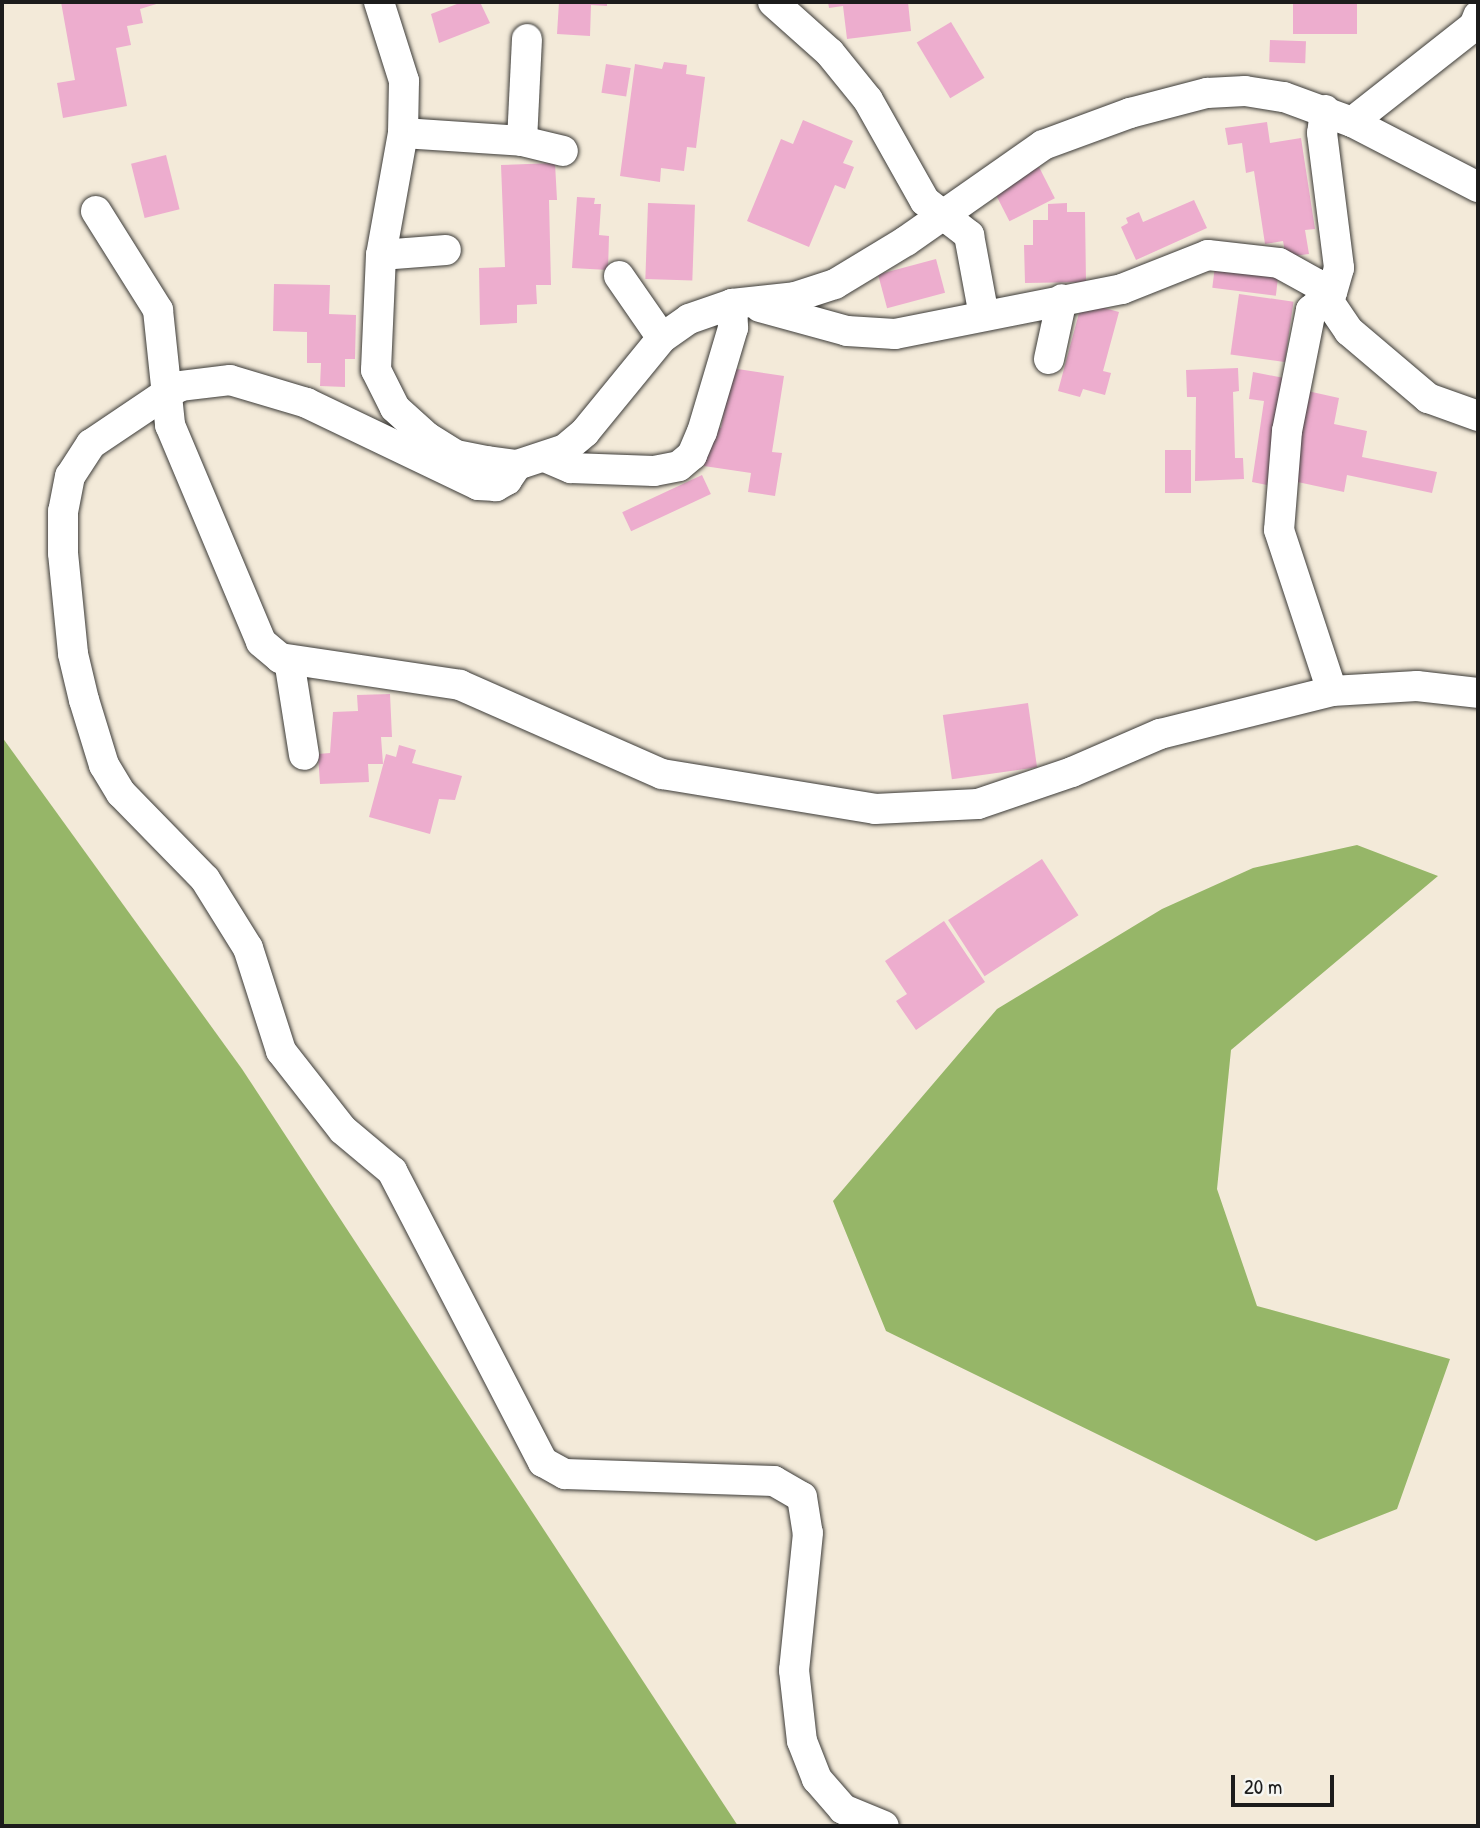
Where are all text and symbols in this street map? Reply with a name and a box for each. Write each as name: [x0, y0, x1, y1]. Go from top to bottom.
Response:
scale bar: [1235, 1762, 1338, 1806]
text: 20 m: [1244, 1772, 1282, 1801]

